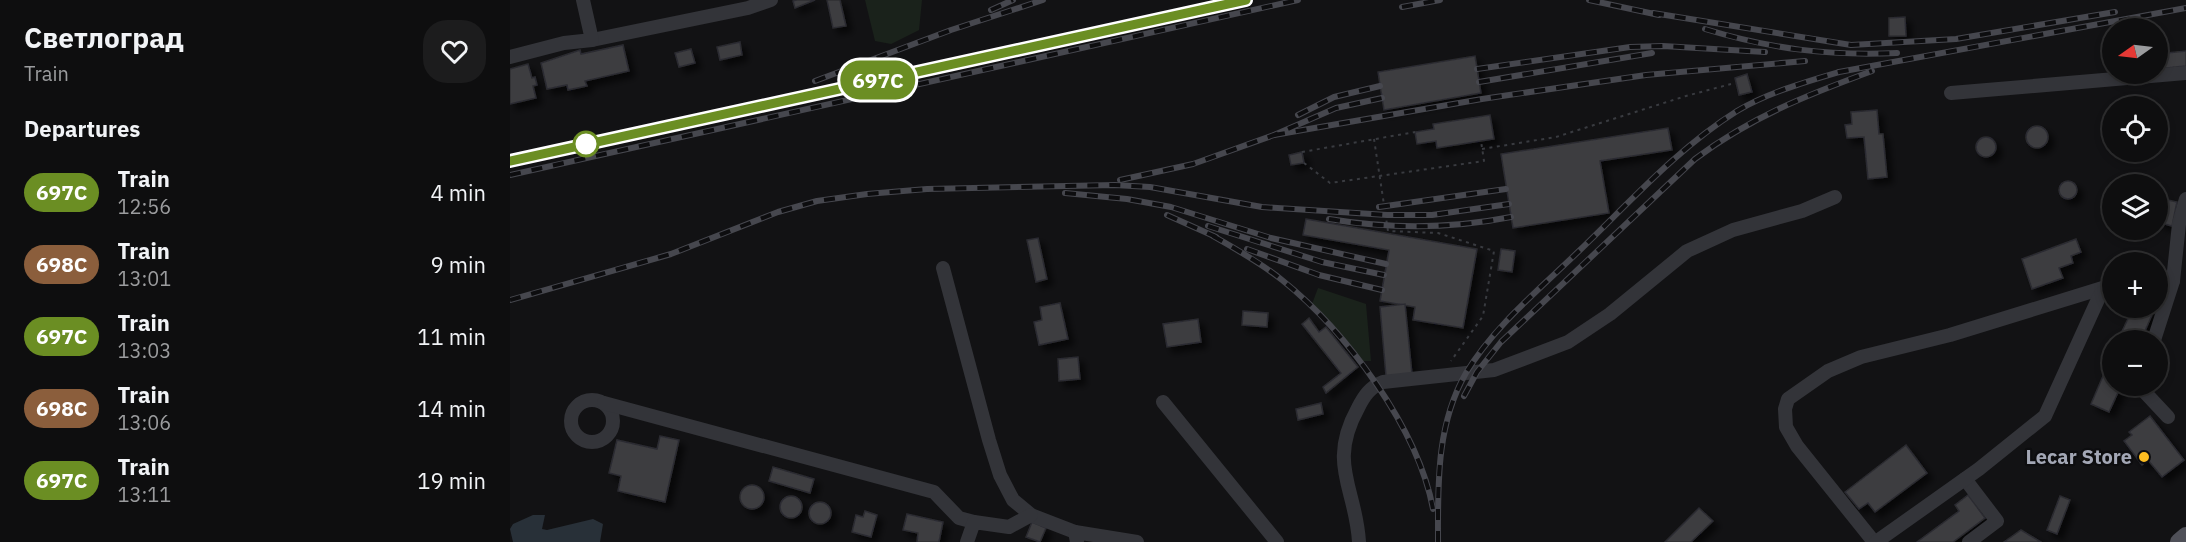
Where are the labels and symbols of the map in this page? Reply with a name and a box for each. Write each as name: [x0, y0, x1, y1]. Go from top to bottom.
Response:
north arrow: [2102, 18, 2168, 84]
line badge: 697С: [836, 60, 920, 100]
unlabelled marker: [573, 131, 599, 157]
place label: Lecar Store: [2025, 443, 2132, 470]
marker: Lecar Store: [2137, 450, 2151, 464]

